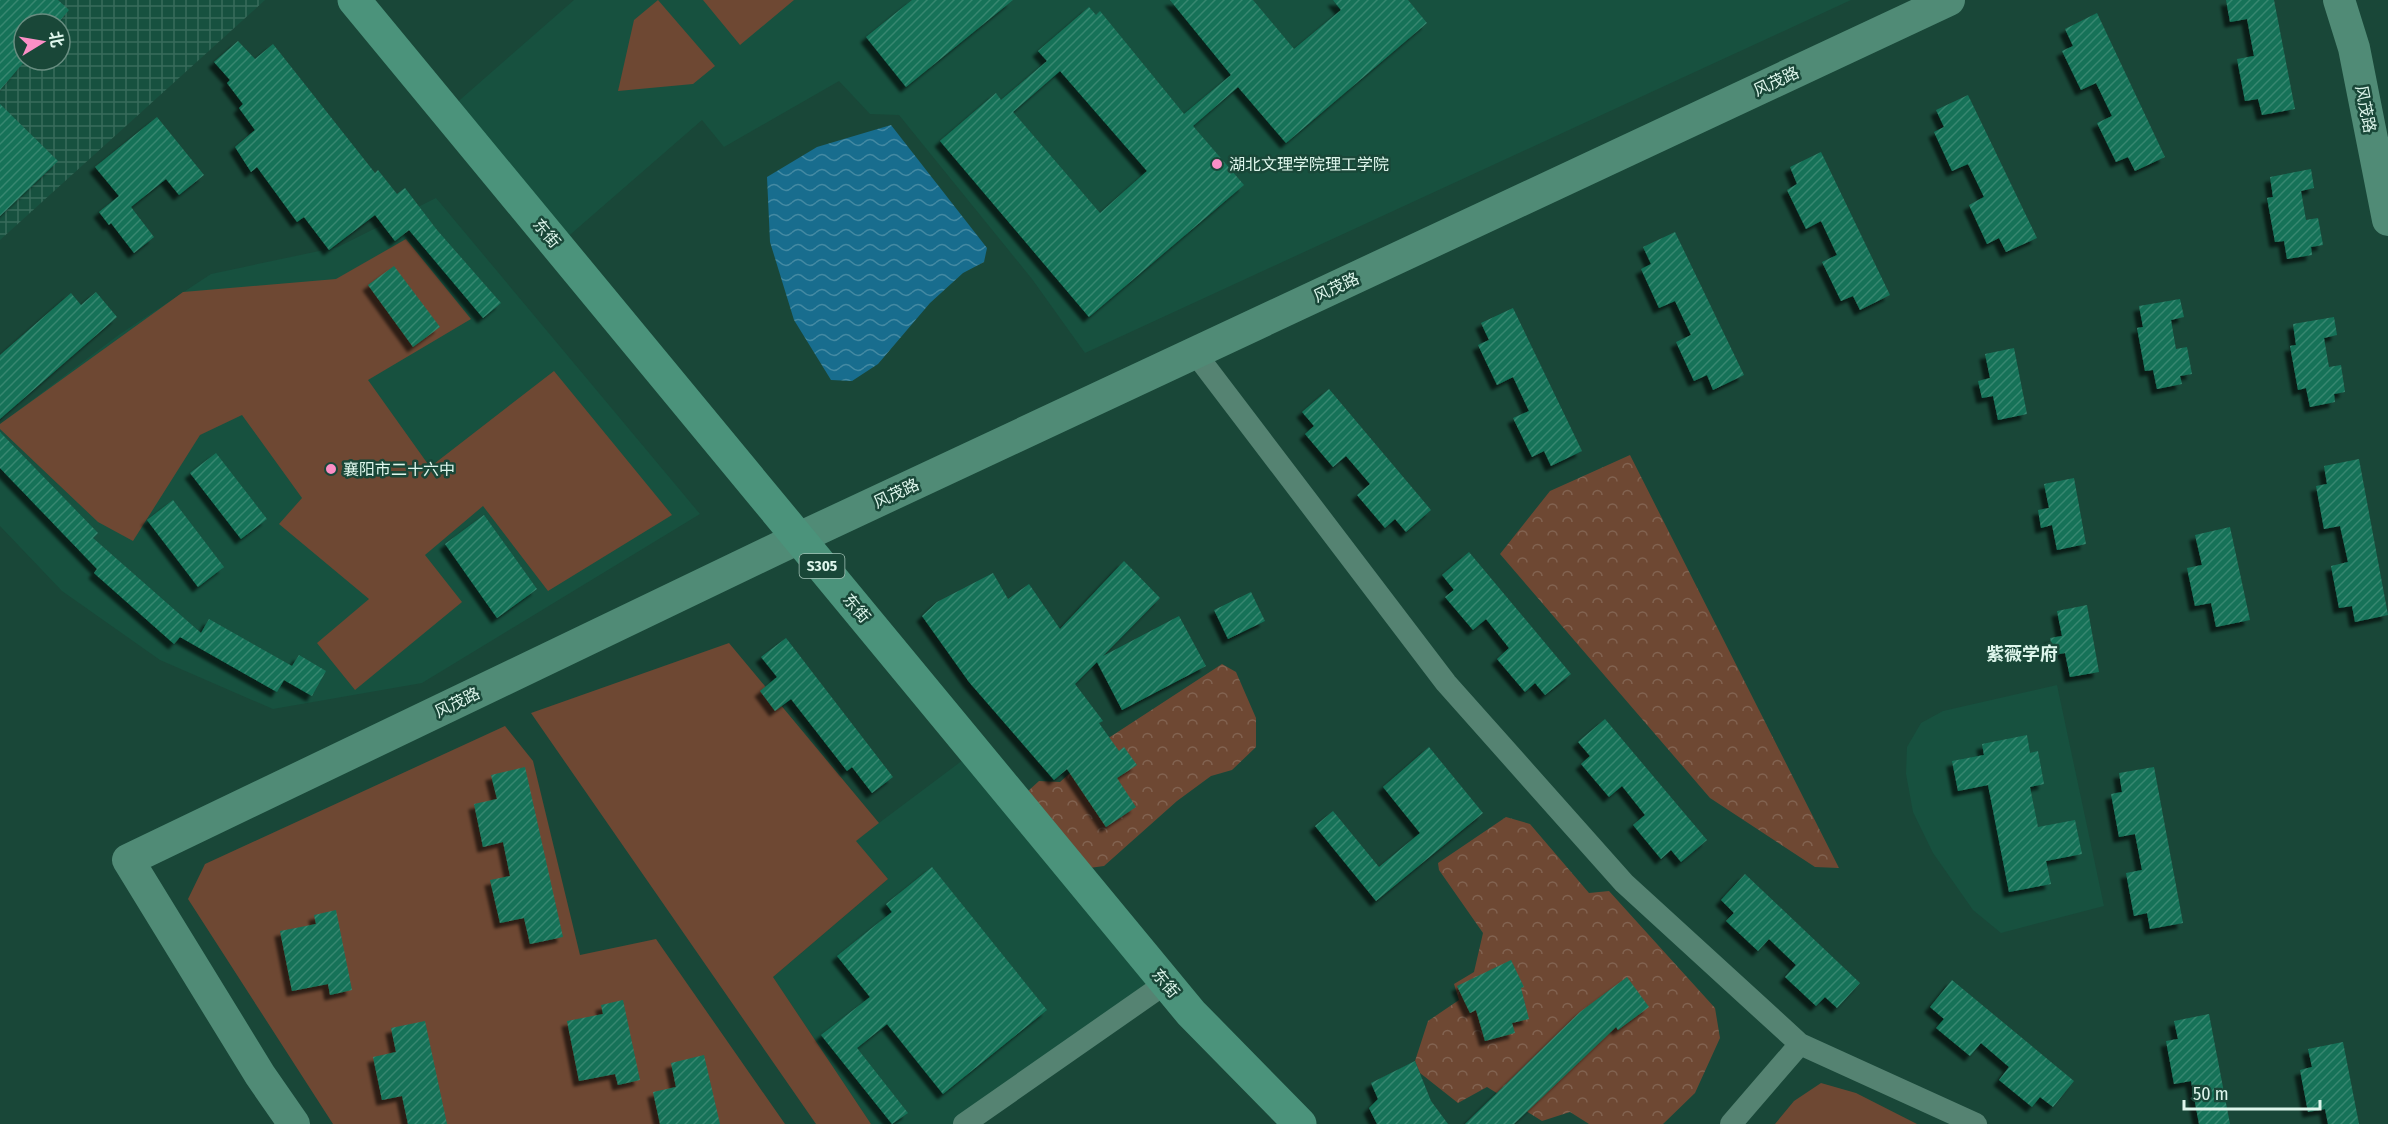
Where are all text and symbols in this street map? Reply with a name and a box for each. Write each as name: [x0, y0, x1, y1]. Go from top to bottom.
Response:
north arrow: [12, 12, 72, 72]
text: 北: [45, 30, 67, 49]
street label: 风茂路: [1750, 63, 1802, 100]
street label: 风茂路: [2352, 84, 2379, 134]
place label: 湖北文理学院理工学院: [1229, 155, 1389, 174]
marker: 湖北文理学院理工学院: [1210, 157, 1224, 171]
street label: 东街: [529, 215, 564, 252]
street label: 风茂路: [1310, 269, 1362, 306]
place label: 襄阳市二十六中: [343, 460, 455, 479]
marker: 襄阳市二十六中: [324, 462, 338, 476]
street label: 风茂路: [870, 475, 922, 512]
road number: S305: [800, 554, 844, 578]
street label: 东街: [839, 590, 874, 627]
district label: 紫薇学府: [1986, 643, 2058, 665]
street label: 风茂路: [431, 683, 483, 722]
street label: 东街: [1148, 965, 1183, 1002]
scale bar: [2184, 1073, 2320, 1111]
text: 50 m: [2193, 1083, 2229, 1105]

